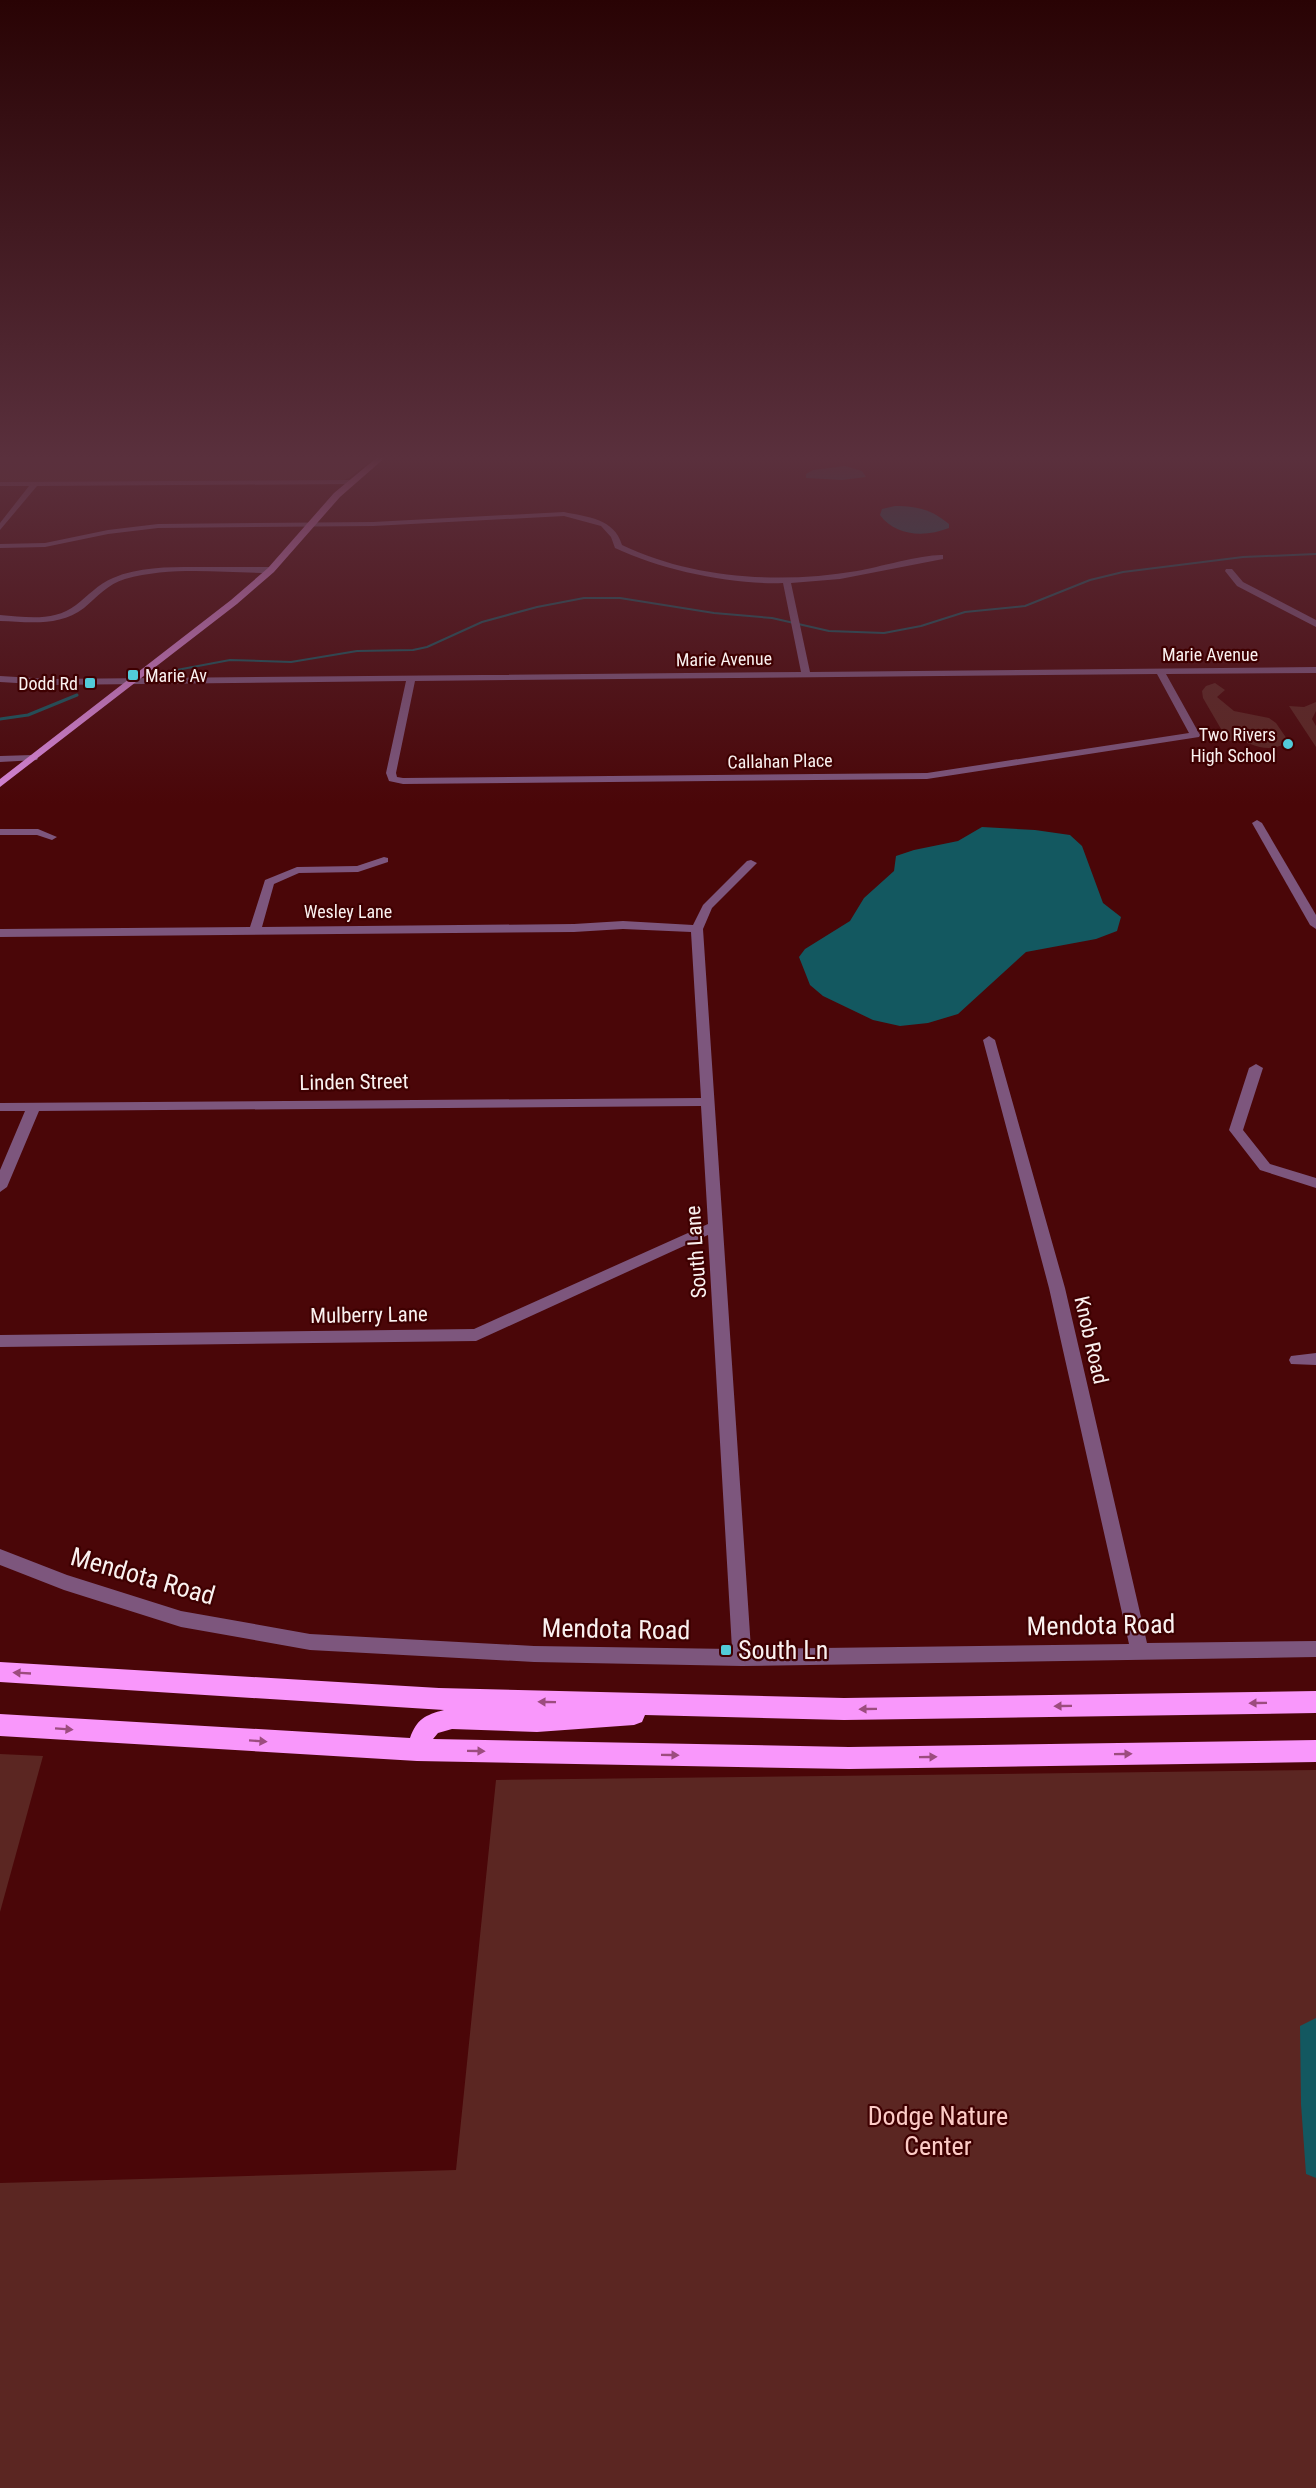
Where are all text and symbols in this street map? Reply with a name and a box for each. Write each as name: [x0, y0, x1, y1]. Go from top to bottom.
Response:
street label: Marie Avenue: [1162, 644, 1258, 665]
street label: Marie Avenue: [676, 648, 772, 670]
place label: Marie Av: [145, 665, 207, 686]
marker: Marie Av: [126, 668, 140, 682]
place label: Dodd Rd: [18, 673, 78, 694]
marker: Dodd Rd: [83, 676, 97, 690]
place label: Two Rivers High School: [1190, 724, 1276, 766]
marker: Two Rivers High School: [1281, 737, 1295, 751]
street label: Callahan Place: [727, 750, 833, 772]
street label: Wesley Lane: [304, 901, 392, 922]
street label: Linden Street: [299, 1069, 409, 1095]
street label: South Lane: [681, 1205, 711, 1299]
street label: Knob Road: [1069, 1294, 1113, 1386]
street label: Mulberry Lane: [310, 1302, 428, 1328]
street label: Mendota Road: [67, 1541, 219, 1611]
street label: Mendota Road: [1026, 1609, 1176, 1641]
street label: Mendota Road: [541, 1613, 691, 1645]
place label: South Ln: [738, 1635, 828, 1665]
marker: South Ln: [719, 1643, 733, 1657]
one-way arrow: [12, 1668, 31, 1678]
one-way arrow: [537, 1697, 556, 1707]
one-way arrow: [1248, 1698, 1267, 1707]
one-way arrow: [1053, 1701, 1072, 1710]
one-way arrow: [858, 1704, 877, 1713]
one-way arrow: [54, 1724, 73, 1733]
one-way arrow: [249, 1736, 268, 1746]
one-way arrow: [466, 1746, 485, 1756]
one-way arrow: [1114, 1749, 1133, 1759]
one-way arrow: [661, 1750, 680, 1760]
one-way arrow: [919, 1752, 938, 1762]
park label: Dodge Nature Center: [868, 2101, 1008, 2161]

